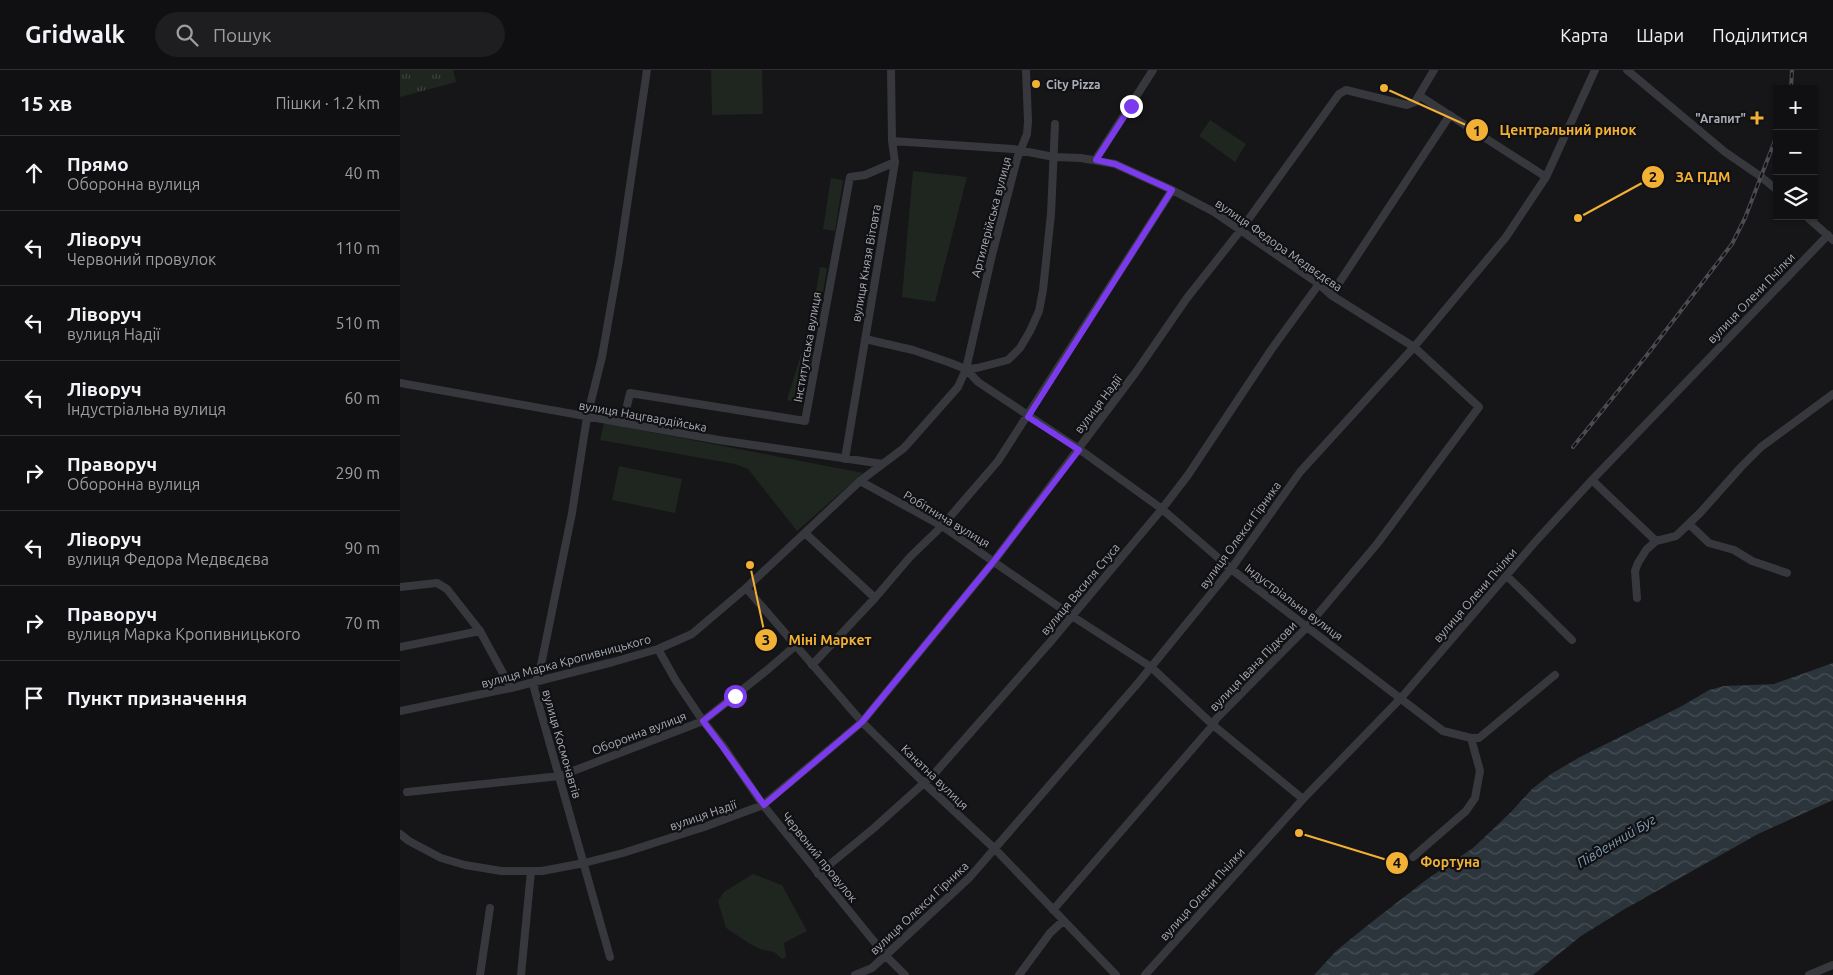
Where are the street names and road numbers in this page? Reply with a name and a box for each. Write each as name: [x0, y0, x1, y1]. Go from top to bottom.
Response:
street label: Артилерійська вулиця: [969, 155, 1013, 279]
street label: вулиця Федора Медвєдєва: [1213, 196, 1345, 294]
street label: вулиця Князя Вітовта: [849, 203, 883, 323]
street label: вулиця Олени Пчілки: [1705, 250, 1797, 346]
street label: Інститутська вулиця: [791, 291, 823, 403]
street label: вулиця Надії: [1072, 371, 1125, 436]
street label: вулиця Нацгвардійська: [578, 398, 708, 434]
street label: вулиця Олекси Гірника: [1197, 479, 1283, 591]
street label: Робітнича вулиця: [901, 488, 993, 550]
street label: вулиця Василя Стуса: [1038, 541, 1122, 637]
street label: вулиця Олени Пчілки: [1431, 545, 1519, 645]
street label: Індустріальна вулиця: [1242, 561, 1346, 643]
street label: вулиця Івана Підкови: [1207, 619, 1299, 713]
street label: вулиця Марка Кропивницького: [480, 632, 652, 690]
street label: вулиця Космонавтів: [540, 688, 584, 800]
street label: Оборонна вулиця: [590, 709, 688, 757]
street label: Канатна вулиця: [899, 742, 971, 812]
street label: вулиця Надії: [668, 797, 739, 833]
street label: Червоний провулок: [780, 809, 860, 905]
street label: вулиця Олени Пчілки: [1157, 845, 1247, 943]
street label: вулиця Олекси Гірника: [867, 859, 971, 957]

